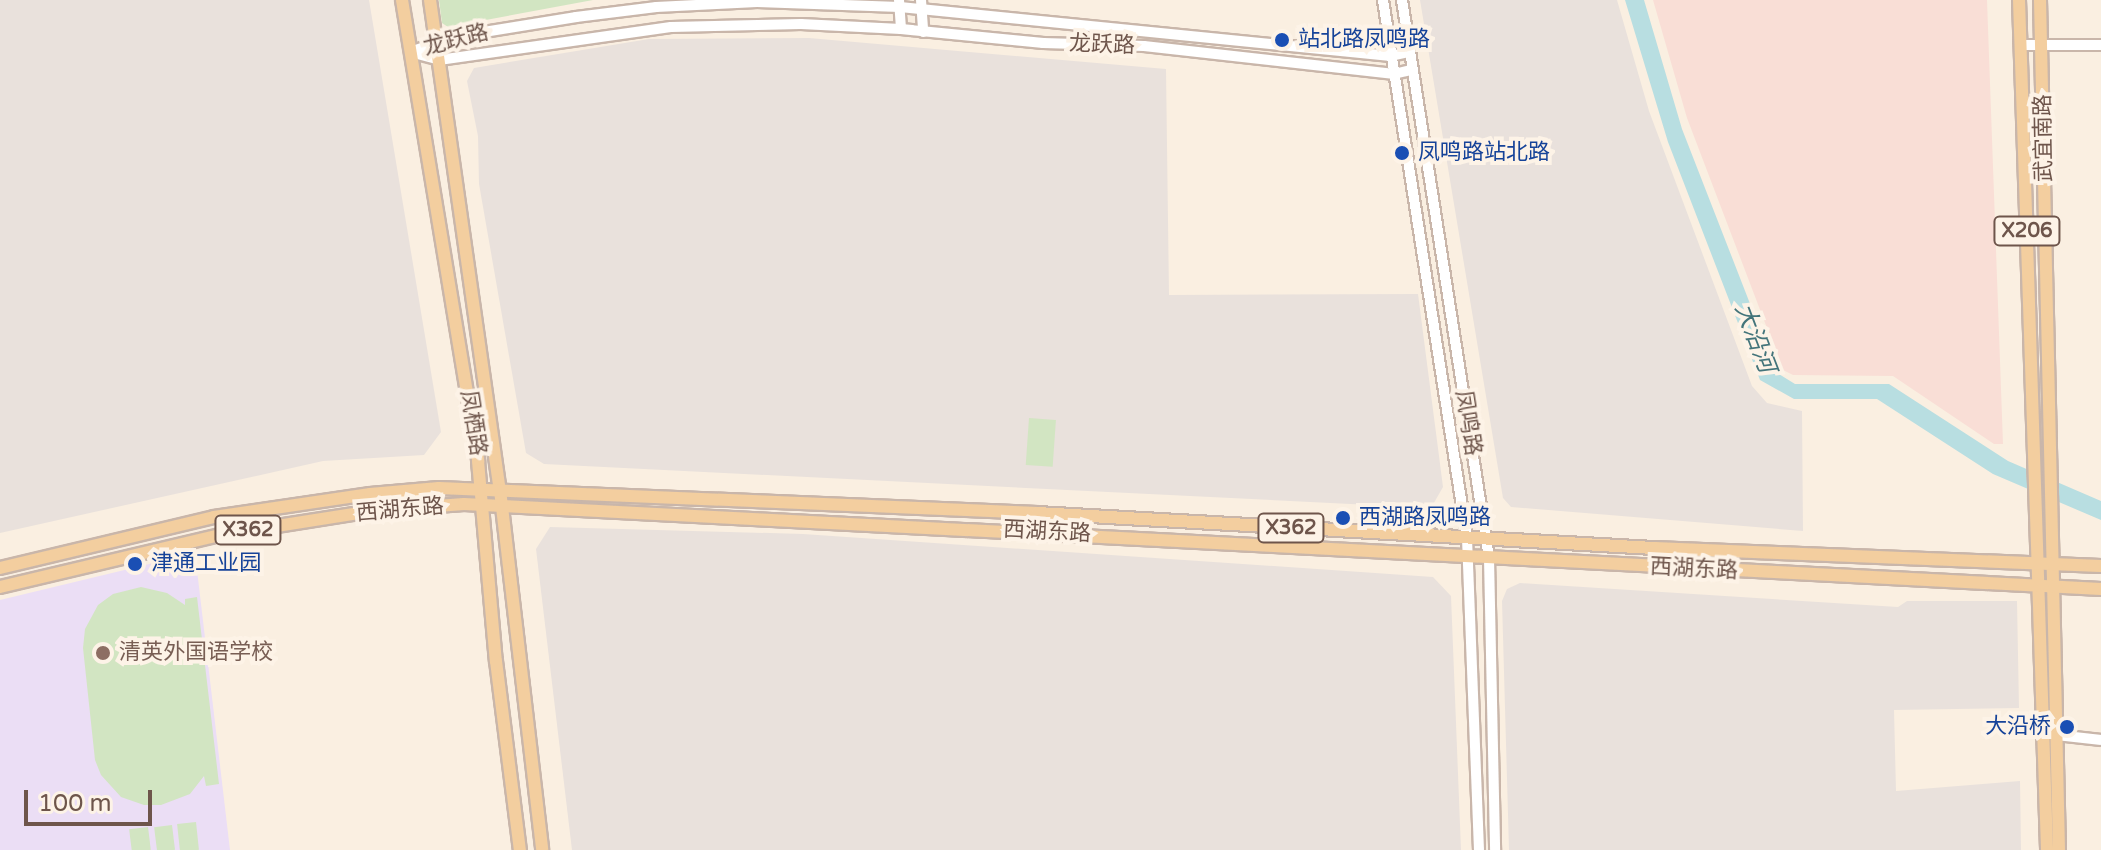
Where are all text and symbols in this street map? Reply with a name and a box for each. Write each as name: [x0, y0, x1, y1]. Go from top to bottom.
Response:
street label: 龙跃路: [421, 19, 491, 61]
place label: 站北路凤鸣路: [1298, 27, 1430, 53]
street label: 龙跃路: [1069, 31, 1135, 59]
marker: 站北路凤鸣路: [1273, 31, 1291, 49]
street label: 武宜南路: [2030, 94, 2058, 182]
place label: 凤鸣路站北路: [1418, 140, 1550, 166]
marker: 凤鸣路站北路: [1393, 144, 1411, 162]
road number: X206: [1993, 215, 2061, 247]
water label: 大沿河: [1729, 299, 1781, 377]
street label: 凤栖路: [455, 388, 491, 458]
street label: 凤鸣路: [1450, 388, 1486, 458]
street label: 西湖东路: [355, 493, 445, 527]
place label: 西湖路凤鸣路: [1359, 505, 1491, 531]
marker: 西湖路凤鸣路: [1334, 509, 1352, 527]
road number: X362: [1257, 512, 1325, 544]
road number: X362: [214, 514, 282, 546]
street label: 西湖东路: [1002, 517, 1092, 547]
place label: 津通工业园: [151, 551, 261, 577]
street label: 西湖东路: [1649, 554, 1739, 584]
marker: 津通工业园: [126, 555, 144, 573]
place label: 清英外国语学校: [119, 640, 273, 666]
marker: 清英外国语学校: [94, 644, 112, 662]
place label: 大沿桥: [1985, 714, 2051, 740]
marker: 大沿桥: [2058, 718, 2076, 736]
scale bar: [28, 774, 156, 824]
text: 100 m: [38, 789, 112, 818]

